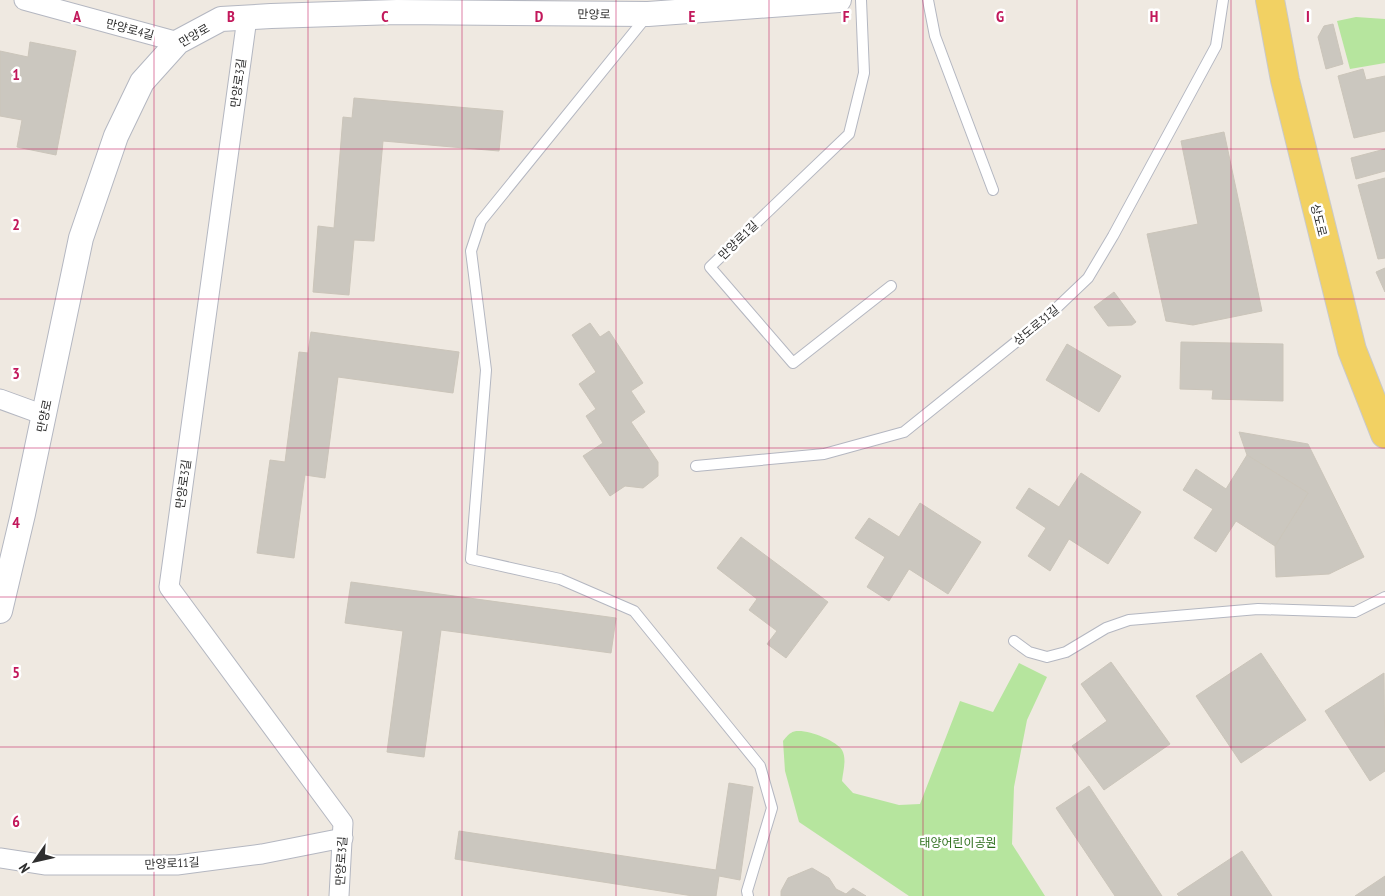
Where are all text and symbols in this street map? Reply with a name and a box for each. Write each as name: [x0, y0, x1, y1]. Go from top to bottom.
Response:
text: A: [72, 6, 82, 26]
text: B: [227, 6, 235, 26]
text: C: [381, 6, 389, 26]
text: D: [535, 6, 544, 26]
street label: 만양로: [577, 6, 611, 22]
text: E: [689, 6, 696, 26]
text: F: [843, 6, 850, 26]
text: G: [996, 6, 1004, 26]
text: H: [1150, 6, 1158, 26]
text: I: [1306, 6, 1310, 26]
street label: 만양로4길: [104, 15, 156, 43]
street label: 만양로: [176, 20, 212, 50]
street label: 만양로3길: [227, 57, 249, 109]
text: 1: [12, 64, 20, 84]
street label: 상도로: [1308, 202, 1330, 238]
text: 2: [12, 214, 20, 234]
street label: 만양로1길: [715, 217, 761, 263]
street label: 상도로31길: [1010, 302, 1062, 348]
text: 3: [12, 363, 20, 383]
street label: 만양로: [33, 398, 55, 434]
street label: 만양로3길: [172, 458, 194, 510]
text: 4: [12, 512, 20, 532]
text: 5: [12, 662, 20, 682]
text: 6: [12, 811, 20, 831]
park label: 태양어린이공원: [919, 835, 997, 850]
north arrow: [10, 836, 60, 886]
street label: 만양로3길: [332, 836, 350, 886]
street label: 만양로11길: [144, 854, 200, 872]
text: N: [15, 860, 34, 876]

